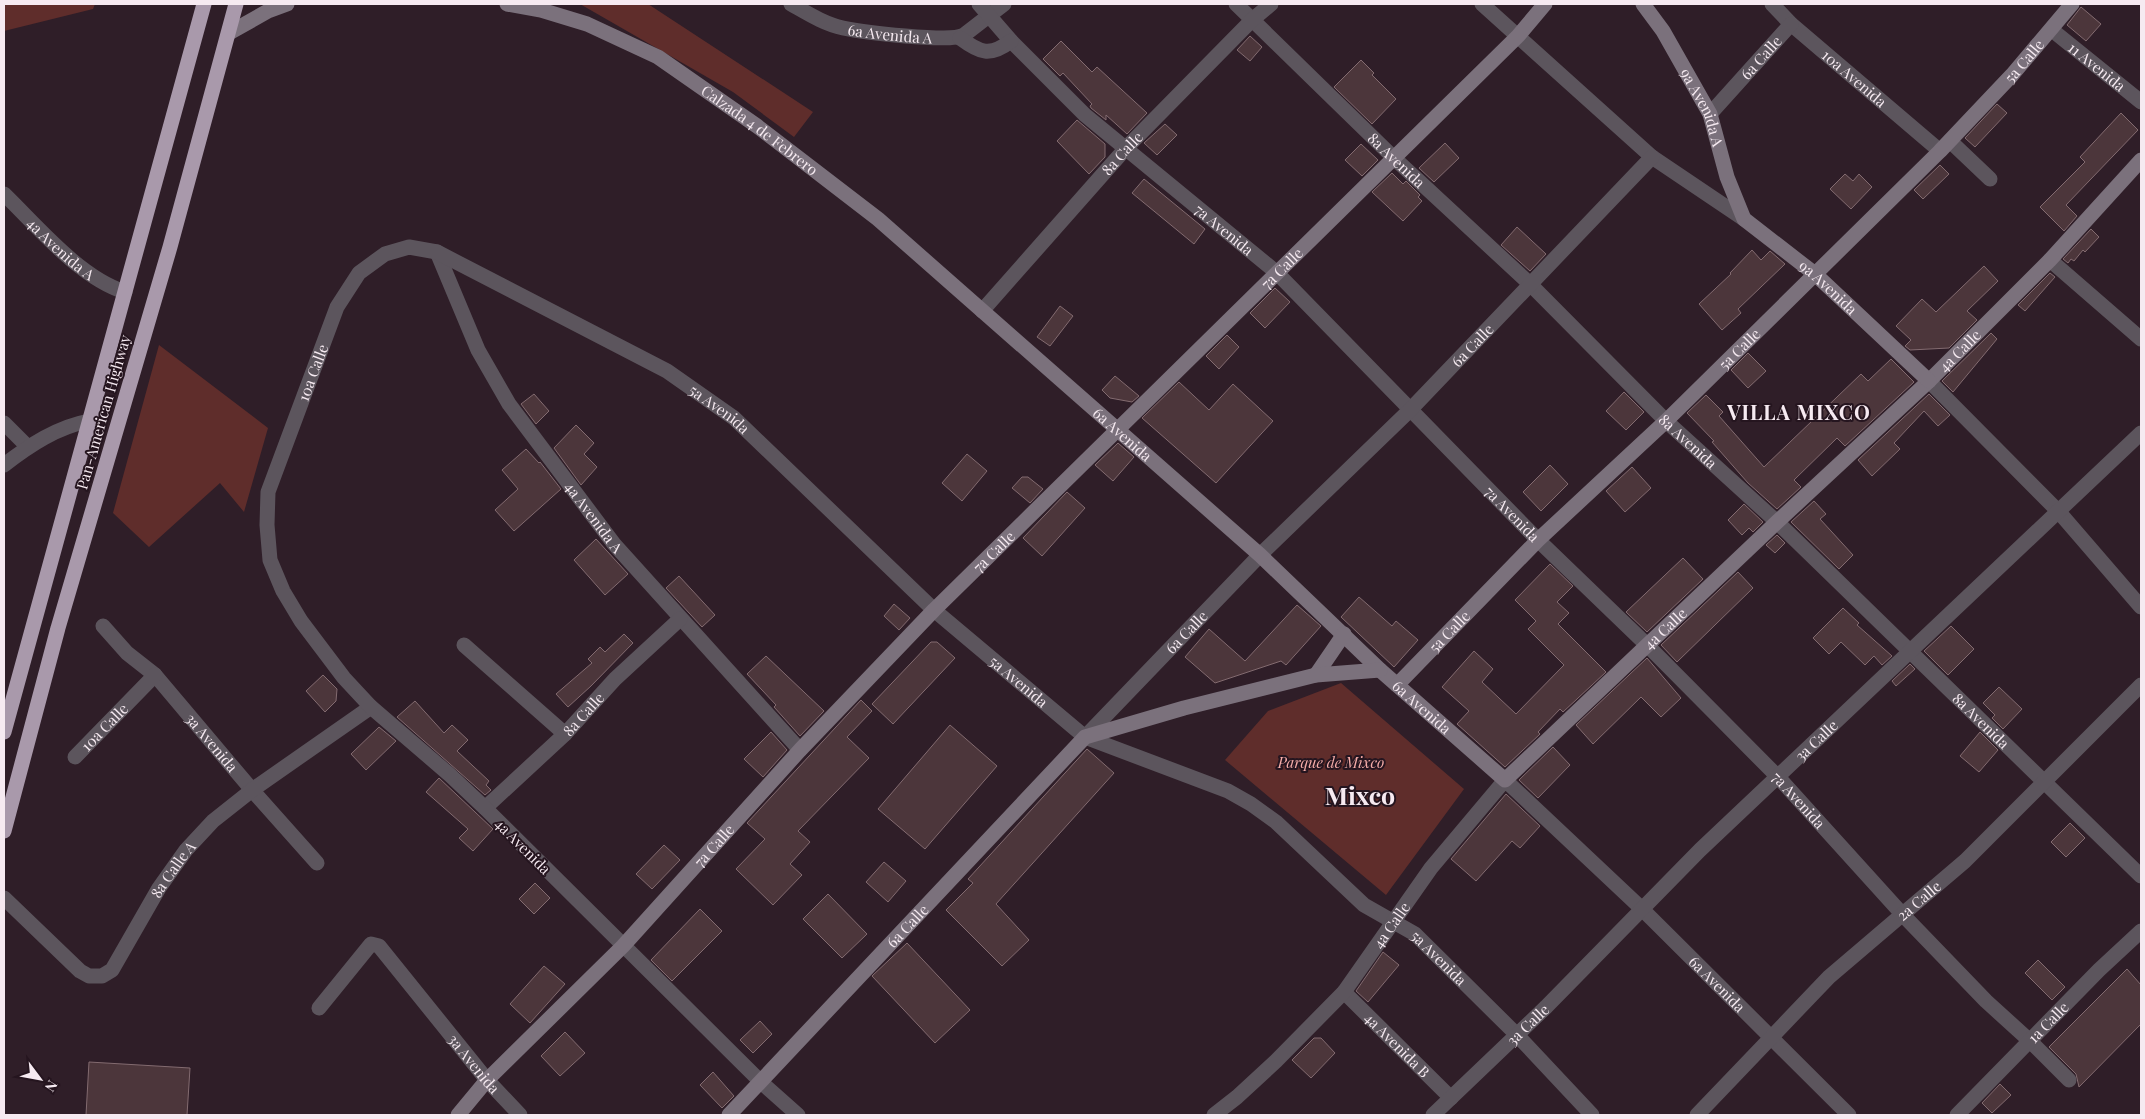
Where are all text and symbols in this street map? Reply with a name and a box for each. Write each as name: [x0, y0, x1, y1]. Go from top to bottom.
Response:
street label: 6a Avenida A: [846, 19, 933, 48]
street label: 6a Calle: [1736, 31, 1786, 84]
street label: 5a Calle: [2000, 35, 2048, 87]
street label: 11 Avenida: [2064, 37, 2130, 96]
street label: 10a Avenida: [1818, 45, 1891, 112]
street label: 9a Avenida A: [1676, 64, 1728, 149]
street label: Calzada 4 de Febrero: [697, 80, 822, 179]
street label: 8a Calle: [1097, 127, 1147, 179]
street label: 8a Avenida: [1364, 128, 1430, 192]
street label: 7a Avenida: [1191, 199, 1258, 260]
street label: 4a Avenida A: [23, 213, 99, 285]
street label: 7a Calle: [1257, 243, 1307, 293]
street label: 9a Avenida: [1795, 255, 1862, 319]
street label: 6a Calle: [1447, 319, 1498, 371]
street label: 5a Calle: [1714, 324, 1765, 374]
street label: 4a Calle: [1934, 325, 1985, 376]
street label: Pan-American Highway: [71, 332, 135, 492]
street label: 10a Calle: [293, 341, 332, 404]
street label: 5a Avenida: [685, 380, 755, 438]
district label: VILLA MIXCO: [1726, 398, 1871, 425]
street label: 6a Avenida: [1089, 403, 1157, 466]
street label: 8a Avenida: [1655, 410, 1722, 473]
street label: 4a Avenida A: [561, 477, 628, 558]
street label: 7a Avenida: [1481, 482, 1545, 546]
street label: 7a Calle: [969, 526, 1019, 576]
street label: 4a Calle: [1639, 603, 1691, 654]
street label: 6a Calle: [1161, 606, 1212, 658]
street label: 5a Calle: [1424, 606, 1474, 657]
street label: 5a Avenida: [985, 651, 1053, 712]
street label: 6a Avenida: [1388, 676, 1456, 739]
street label: 8a Calle: [558, 688, 608, 740]
street label: 8a Avenida: [1948, 688, 2014, 753]
street label: 10a Calle: [76, 699, 132, 755]
street label: 3a Avenida: [181, 709, 243, 776]
street label: 3a Calle: [1790, 715, 1842, 765]
park label: Parque de Mixco: [1277, 752, 1384, 772]
street label: 7a Avenida: [1768, 767, 1830, 833]
district label: Mixco: [1325, 778, 1395, 811]
street label: 4a Avenida: [491, 814, 556, 879]
street label: 7a Calle: [689, 820, 738, 871]
street label: 8a Calle A: [146, 836, 200, 901]
street label: 2a Calle: [1893, 876, 1945, 925]
street label: 4a Calle: [1368, 898, 1414, 952]
street label: 6a Calle: [882, 900, 933, 952]
street label: 5a Avenida: [1407, 926, 1471, 990]
street label: 6a Avenida: [1685, 951, 1750, 1017]
street label: 1a Calle: [2023, 997, 2073, 1047]
street label: 3a Calle: [1502, 999, 1553, 1050]
street label: 4a Avenida B: [1360, 1008, 1434, 1082]
street label: 3a Avenida: [444, 1030, 505, 1098]
north arrow: [15, 1054, 65, 1104]
text: N: [41, 1077, 62, 1095]

